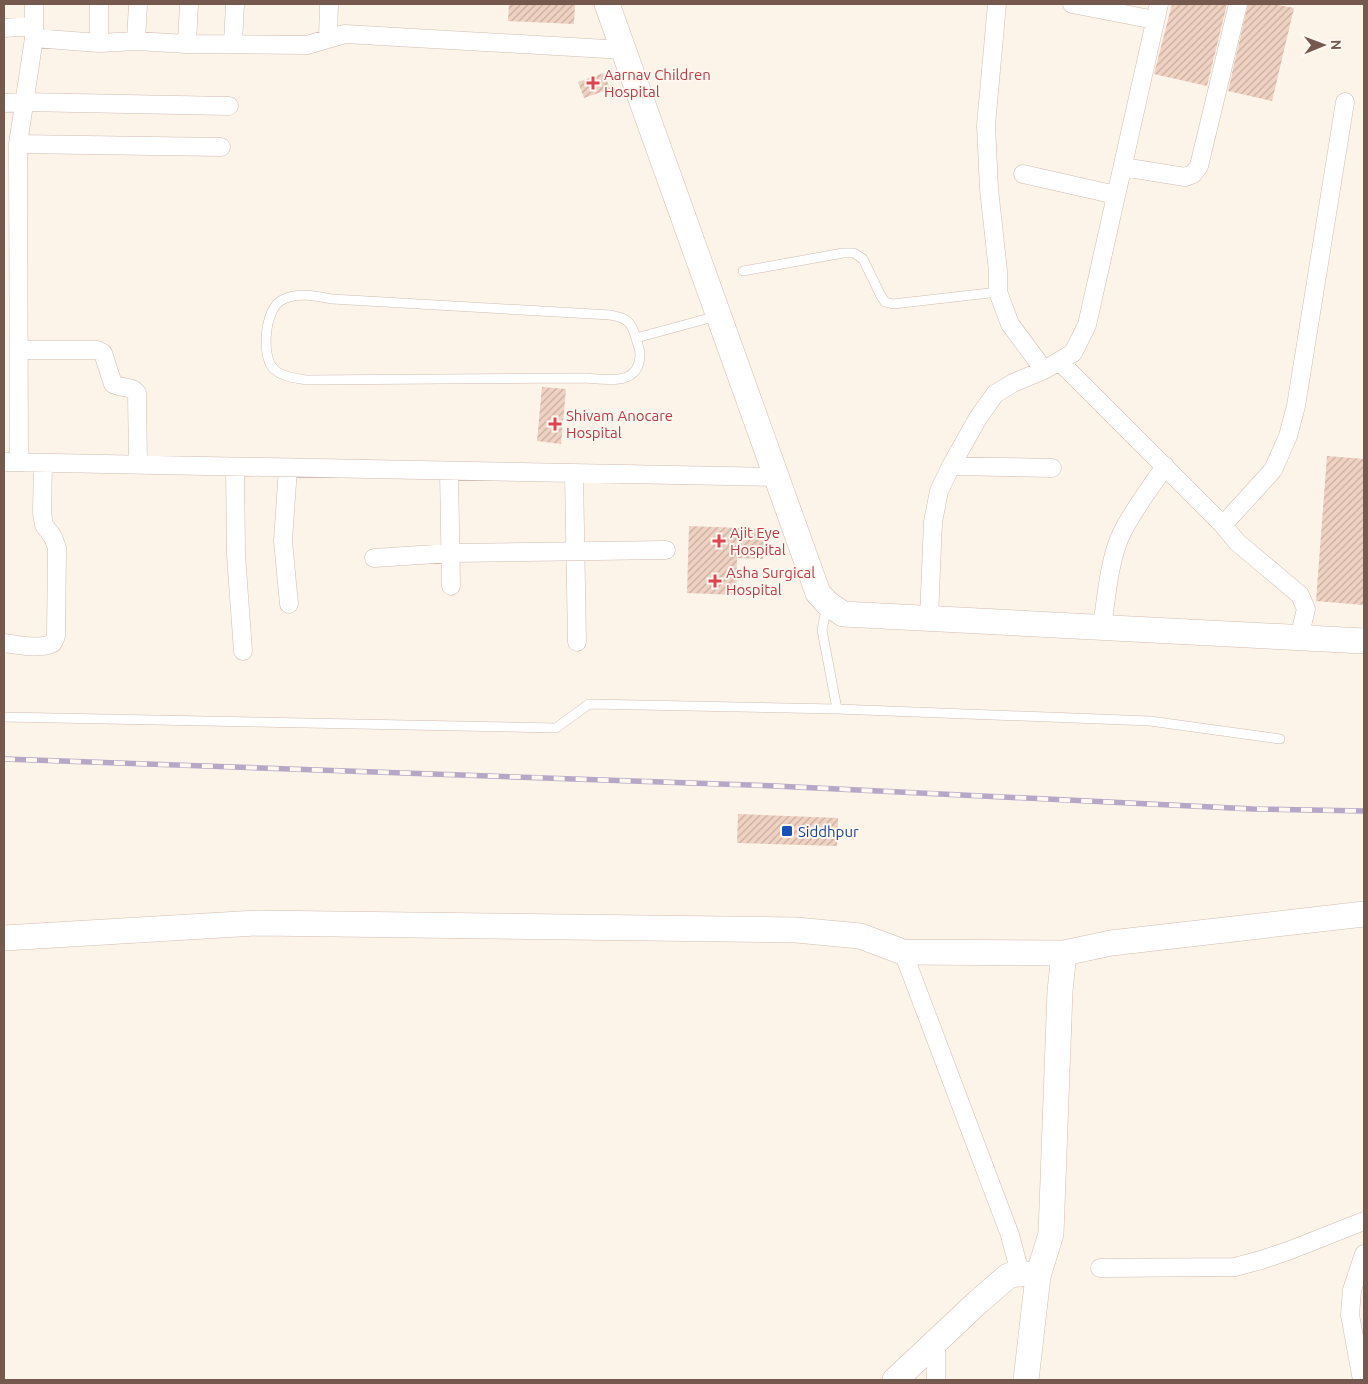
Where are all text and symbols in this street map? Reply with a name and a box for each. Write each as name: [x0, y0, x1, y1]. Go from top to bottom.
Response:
north arrow: [1298, 20, 1348, 70]
text: N: [1328, 39, 1344, 50]
place label: Aarnav Children Hospital: [604, 66, 711, 100]
marker: Aarnav Children Hospital: [586, 76, 600, 90]
place label: Shivam Anocare Hospital: [566, 407, 673, 441]
marker: Shivam Anocare Hospital: [548, 417, 562, 431]
place label: Ajit Eye Hospital: [730, 524, 786, 558]
marker: Ajit Eye Hospital: [712, 534, 726, 548]
place label: Asha Surgical Hospital: [726, 564, 815, 598]
marker: Asha Surgical Hospital: [708, 574, 722, 588]
place label: Siddhpur: [798, 823, 859, 840]
marker: Siddhpur: [780, 824, 794, 838]

